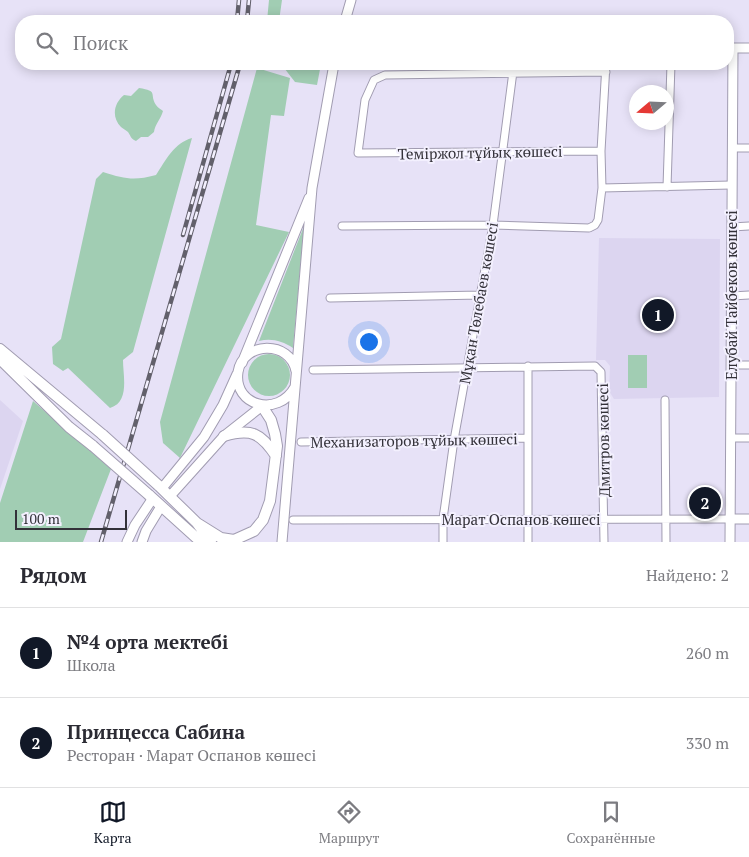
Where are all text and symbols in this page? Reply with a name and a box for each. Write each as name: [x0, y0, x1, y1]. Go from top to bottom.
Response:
search box: [15, 15, 734, 70]
icon: search: [33, 29, 61, 57]
text: Поиск: [73, 30, 128, 55]
north arrow: [629, 85, 674, 130]
street label: Теміржол тұйық көшесі: [397, 141, 563, 163]
street label: Елубай Тайбеков көшесі: [721, 210, 741, 380]
street label: Мұқан Төлебаев көшесі: [454, 221, 502, 385]
pin: 1: [642, 296, 674, 334]
your location: [356, 329, 382, 355]
street label: Дмитров көшесі: [592, 383, 614, 497]
street label: Механизаторов тұйық көшесі: [310, 428, 518, 452]
pin: 2: [689, 484, 721, 522]
scale bar: [15, 507, 128, 530]
text: 100 m: [22, 509, 60, 528]
street label: Марат Оспанов көшесі: [441, 509, 601, 529]
text: Рядом: [20, 561, 87, 589]
text: Найдено: 2: [646, 564, 729, 586]
text: №4 орта мектебі: [67, 629, 228, 654]
text: 1: [31, 642, 41, 664]
text: 260 m: [686, 642, 729, 664]
text: Школа: [67, 654, 116, 676]
text: Принцесса Сабина: [67, 719, 245, 744]
text: 2: [31, 732, 41, 754]
text: 330 m: [686, 732, 729, 754]
text: Ресторан · Марат Оспанов көшесі: [67, 744, 316, 766]
tab: Карта: [94, 798, 131, 847]
tab: Маршрут: [319, 798, 379, 847]
tab: Сохранённые: [567, 798, 655, 847]

